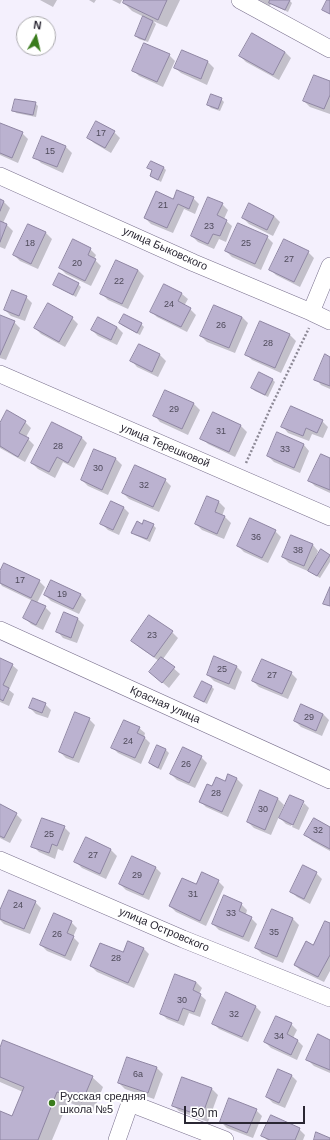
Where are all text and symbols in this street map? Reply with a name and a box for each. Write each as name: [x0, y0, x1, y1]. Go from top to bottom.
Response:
north arrow: [16, 16, 56, 56]
text: N: [33, 19, 42, 32]
house number: 17: [96, 129, 106, 139]
house number: 15: [45, 147, 55, 157]
house number: 21: [158, 201, 168, 211]
house number: 23: [204, 222, 214, 232]
street label: улица Быковского: [120, 224, 210, 274]
house number: 18: [25, 239, 35, 249]
house number: 25: [241, 239, 251, 249]
house number: 27: [284, 255, 294, 265]
house number: 20: [72, 259, 82, 269]
house number: 22: [114, 277, 124, 287]
house number: 24: [164, 300, 174, 310]
house number: 26: [216, 321, 226, 331]
house number: 28: [263, 339, 273, 349]
house number: 29: [169, 405, 179, 415]
street label: улица Терешковой: [118, 421, 212, 471]
house number: 31: [216, 427, 226, 437]
house number: 28: [53, 442, 63, 452]
house number: 33: [280, 445, 290, 455]
house number: 30: [93, 464, 103, 474]
house number: 32: [139, 481, 149, 491]
house number: 36: [251, 533, 261, 543]
house number: 38: [293, 546, 303, 556]
house number: 17: [15, 576, 25, 586]
house number: 19: [57, 590, 67, 600]
house number: 23: [147, 631, 157, 641]
house number: 25: [217, 665, 227, 675]
house number: 27: [267, 671, 277, 681]
street label: Красная улица: [128, 684, 202, 726]
house number: 29: [304, 713, 314, 723]
house number: 24: [123, 737, 133, 747]
house number: 26: [181, 760, 191, 770]
house number: 28: [211, 789, 221, 799]
house number: 30: [258, 805, 268, 815]
house number: 32: [313, 826, 323, 836]
house number: 25: [44, 830, 54, 840]
house number: 27: [88, 851, 98, 861]
house number: 29: [132, 871, 142, 881]
house number: 31: [188, 890, 198, 900]
house number: 24: [13, 901, 23, 911]
street label: улица Островского: [117, 905, 211, 955]
house number: 33: [226, 909, 236, 919]
house number: 35: [269, 928, 279, 938]
house number: 26: [52, 930, 62, 940]
house number: 28: [111, 954, 121, 964]
house number: 30: [177, 996, 187, 1006]
house number: 32: [229, 1010, 239, 1020]
house number: 34: [274, 1032, 284, 1042]
house number: 6а: [133, 1070, 143, 1080]
place label: Русская средняя школа №5: [60, 1090, 146, 1116]
marker: Русская средняя школа №5: [47, 1098, 57, 1108]
scale bar: [186, 1098, 307, 1124]
text: 50 m: [191, 1106, 218, 1120]

